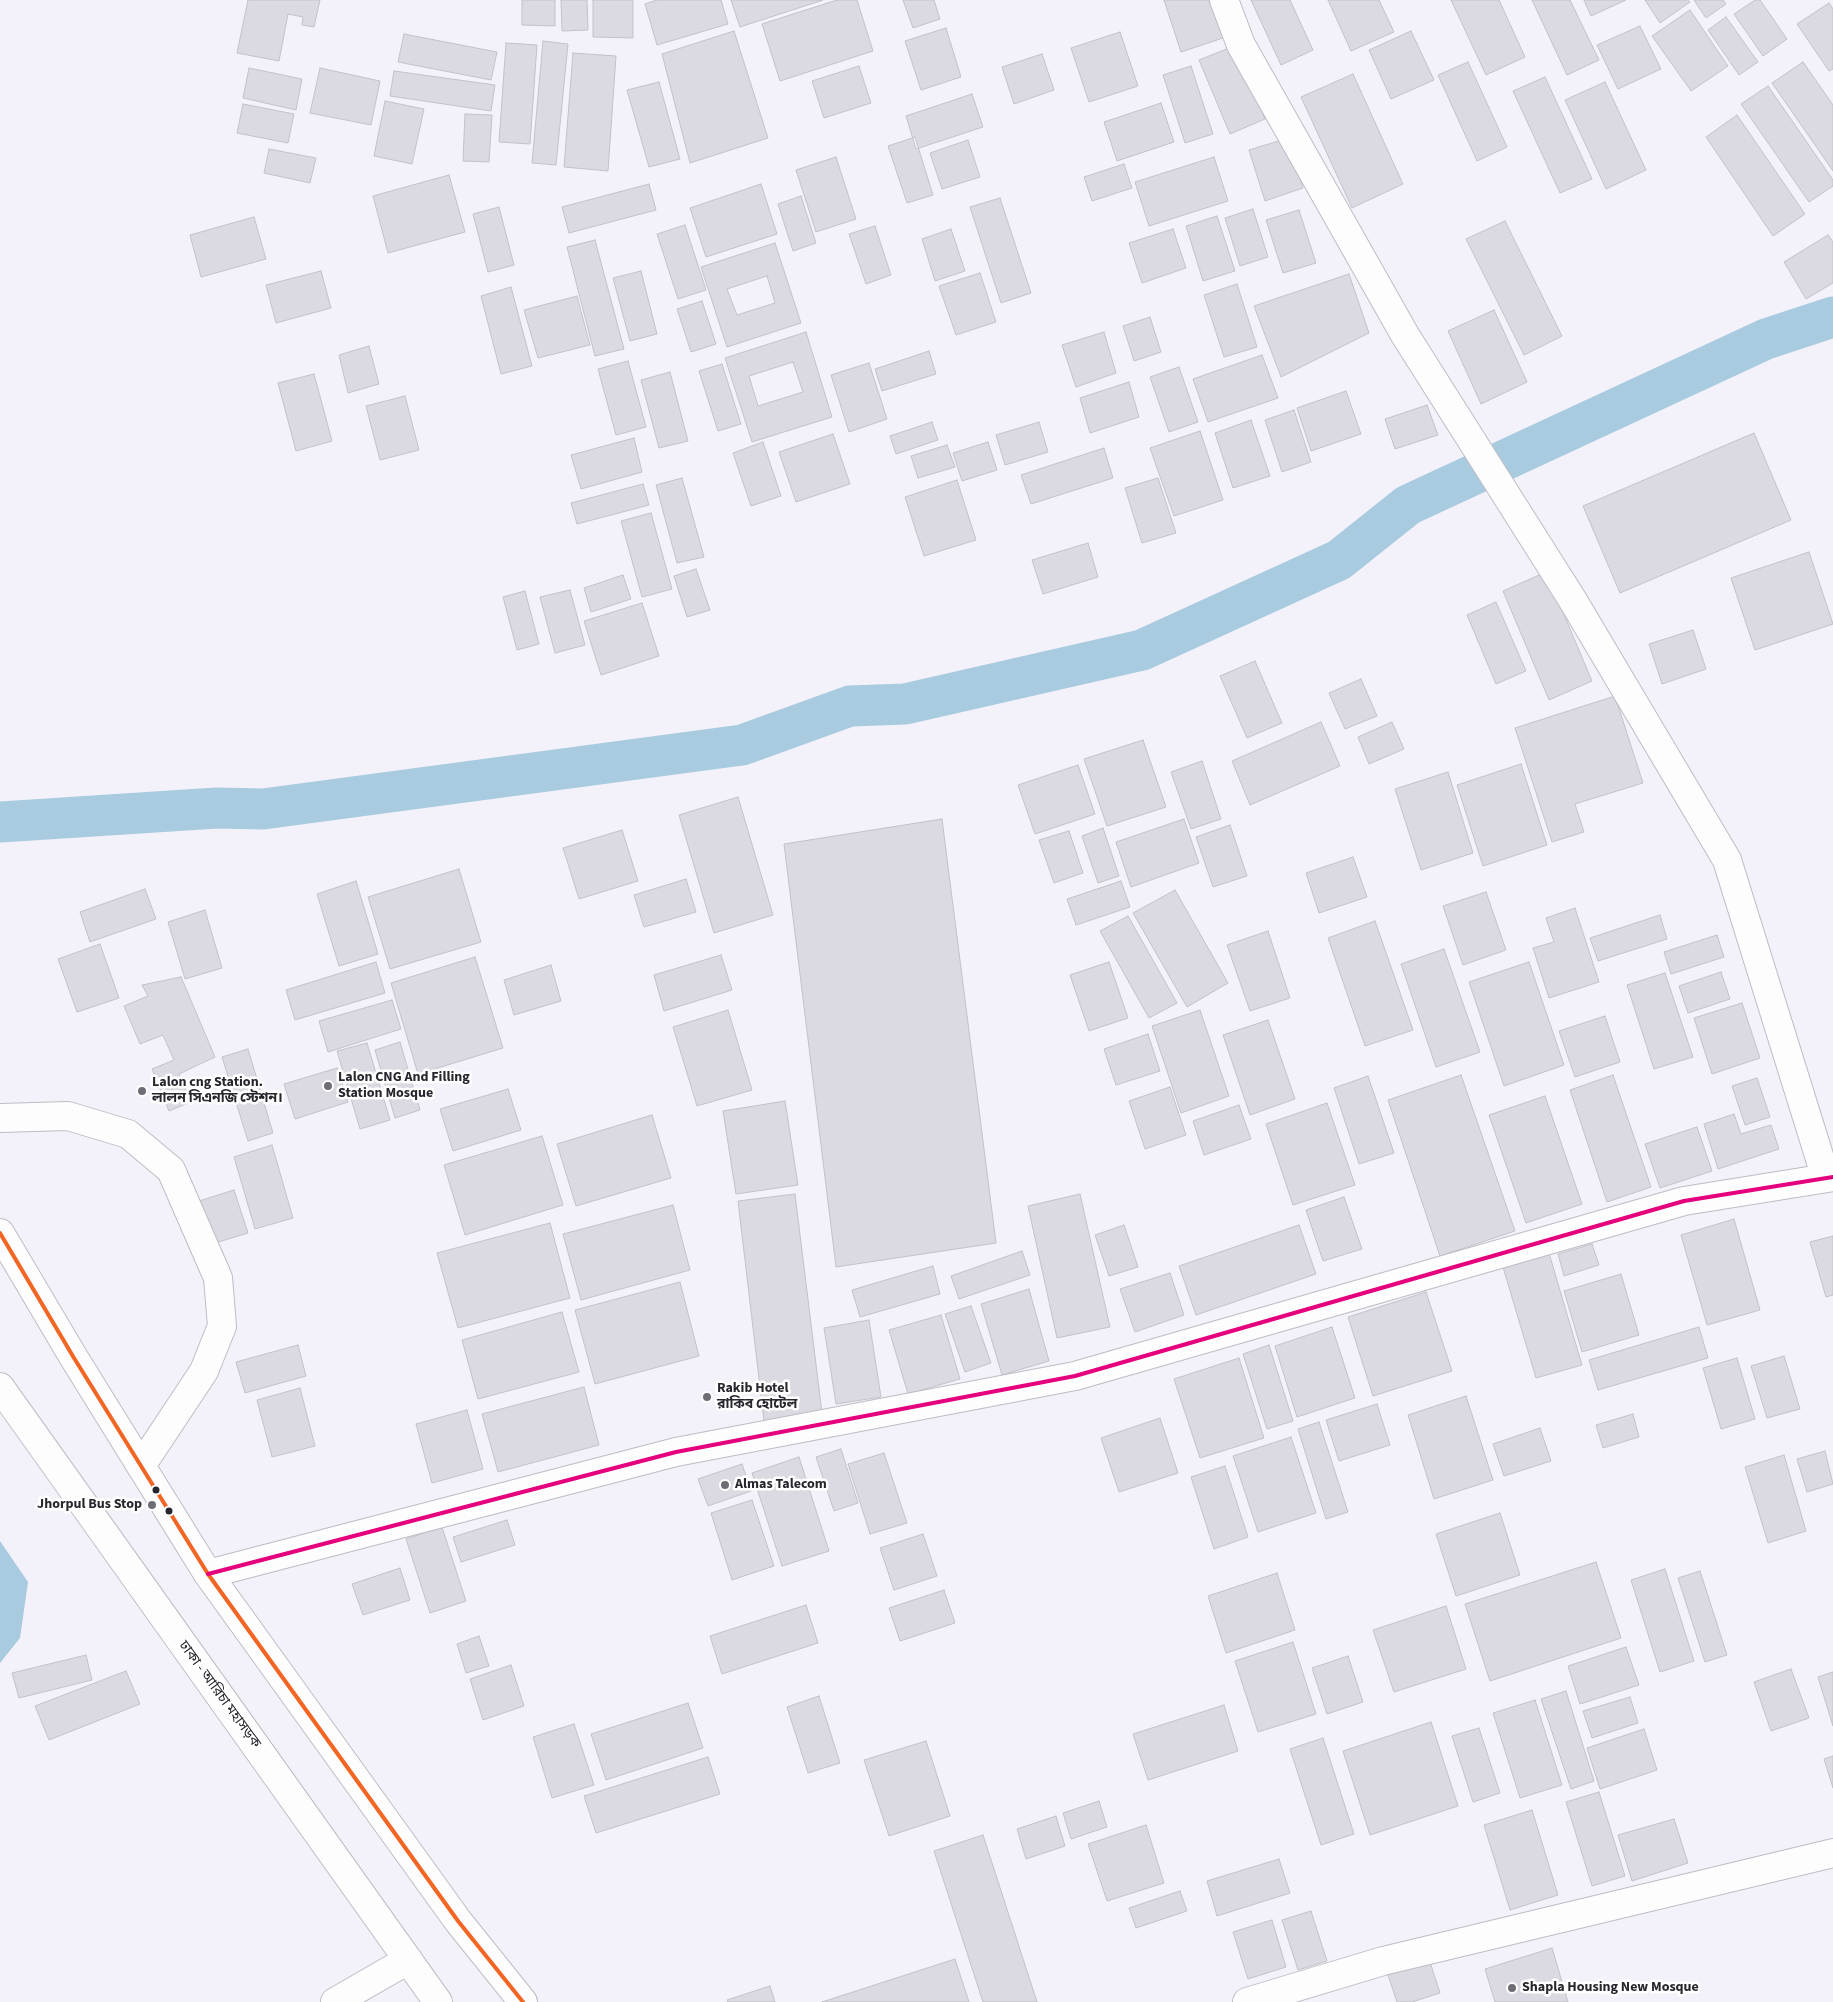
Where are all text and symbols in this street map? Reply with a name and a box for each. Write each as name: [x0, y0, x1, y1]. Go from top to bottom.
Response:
place label: Lalon CNG And Filling Station Mosque: [338, 1070, 470, 1102]
place label: Lalon cng Station. লালন সিএনজি স্টেশন।: [152, 1075, 283, 1108]
marker: Lalon CNG And Filling Station Mosque: [322, 1080, 334, 1092]
marker: Lalon cng Station. লালন সিএনজি স্টেশন।: [136, 1085, 148, 1097]
place label: Rakib Hotel রাকিব হোটেল: [717, 1381, 797, 1414]
marker: Rakib Hotel রাকিব হোটেল: [701, 1391, 713, 1403]
place label: Almas Talecom: [735, 1477, 827, 1493]
marker: Almas Talecom: [719, 1479, 731, 1491]
unlabelled marker: [151, 1485, 161, 1495]
place label: Jhorpul Bus Stop: [37, 1497, 142, 1513]
marker: Jhorpul Bus Stop: [146, 1499, 158, 1511]
unlabelled marker: [164, 1506, 174, 1516]
street label: ঢাকা - আরিচা মহাসড়ক: [174, 1638, 264, 1752]
place label: Shapla Housing New Mosque: [1522, 1980, 1699, 1996]
marker: Shapla Housing New Mosque: [1506, 1982, 1518, 1994]

